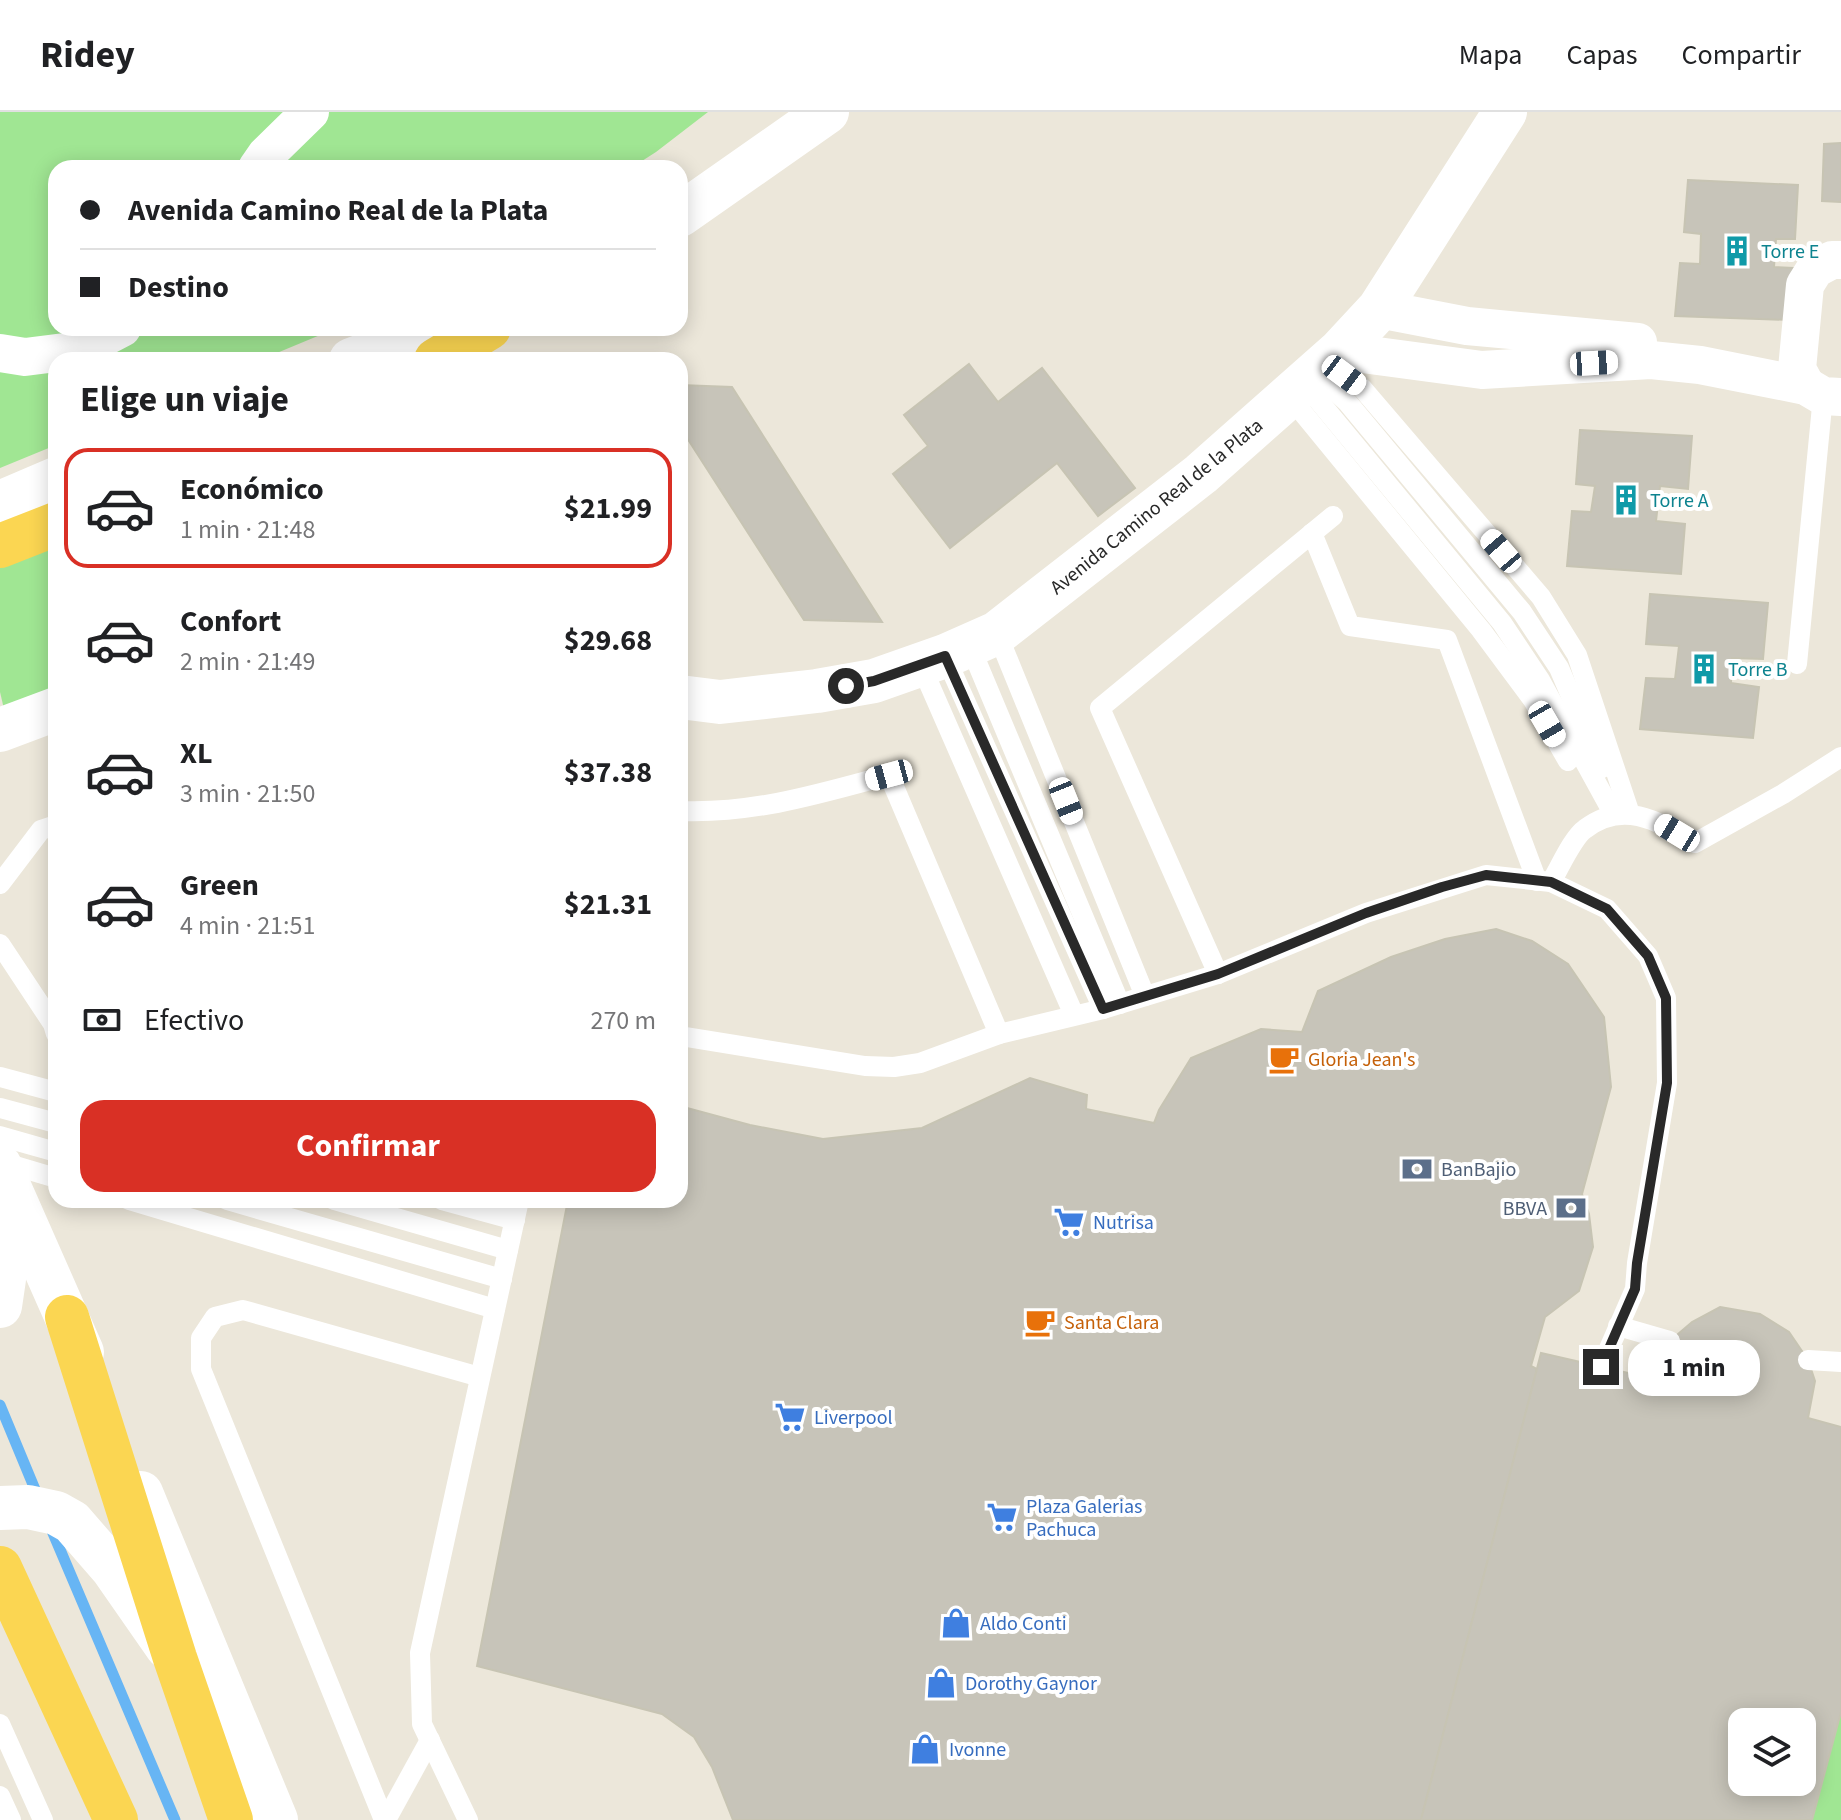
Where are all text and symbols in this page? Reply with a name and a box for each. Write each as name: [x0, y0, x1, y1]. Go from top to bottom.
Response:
text: Ridey: [40, 28, 135, 82]
text: Mapa: [1459, 35, 1522, 75]
text: Capas: [1566, 35, 1638, 75]
text: Compartir: [1682, 35, 1801, 75]
text: Avenida Camino Real de la Plata: [128, 189, 548, 232]
building icon: Torre E: [1720, 234, 1754, 268]
place label: Torre E: [1761, 238, 1819, 266]
text: Destino: [128, 266, 229, 309]
car: [1569, 350, 1619, 376]
car: [1318, 351, 1370, 399]
text: Elige un viaje: [80, 374, 289, 425]
street label: Avenida Camino Real de la Plata: [1044, 412, 1269, 602]
text: Económico: [180, 468, 324, 511]
icon: car: [84, 472, 156, 544]
building icon: Torre A: [1609, 483, 1643, 517]
text: $21.99: [564, 487, 652, 530]
place label: Torre A: [1650, 487, 1709, 515]
text: 1 min · 21:48: [180, 511, 315, 548]
car: [1476, 525, 1526, 577]
text: Confort: [180, 600, 281, 643]
icon: car: [84, 604, 156, 676]
text: $29.68: [564, 619, 652, 662]
text: 2 min · 21:49: [180, 643, 315, 680]
building icon: Torre B: [1687, 652, 1721, 686]
place label: Torre B: [1728, 656, 1788, 684]
route start: [828, 668, 864, 704]
car: [1525, 697, 1569, 751]
text: XL: [180, 732, 213, 775]
icon: car: [84, 736, 156, 808]
text: $37.38: [564, 751, 652, 794]
car: [863, 757, 915, 793]
car: [1046, 774, 1086, 828]
text: 3 min · 21:50: [180, 775, 315, 812]
car: [1650, 810, 1704, 856]
text: Green: [180, 864, 259, 907]
icon: car: [84, 868, 156, 940]
text: $21.31: [564, 883, 652, 926]
text: 4 min · 21:51: [180, 907, 315, 944]
icon: cash: [80, 998, 124, 1042]
text: Efectivo: [144, 999, 244, 1042]
text: 270 m: [590, 1002, 656, 1039]
cafe icon: Gloria Jean's: [1267, 1042, 1301, 1076]
place label: Gloria Jean's: [1308, 1046, 1415, 1074]
button: Confirmar: [80, 1100, 656, 1192]
bank icon: BanBajio: [1400, 1152, 1434, 1186]
place label: BanBajio: [1441, 1156, 1516, 1184]
bank icon: BBVA: [1554, 1191, 1588, 1225]
place label: BBVA: [1503, 1195, 1547, 1223]
supermarket icon: Nutrisa: [1052, 1205, 1086, 1239]
place label: Nutrisa: [1093, 1209, 1154, 1237]
cafe icon: Santa Clara: [1023, 1305, 1057, 1339]
place label: Santa Clara: [1064, 1309, 1159, 1337]
callout: 1 min: [1629, 1339, 1761, 1395]
route end: [1583, 1349, 1619, 1385]
text: 1 min: [1662, 1349, 1726, 1386]
supermarket icon: Liverpool: [773, 1400, 807, 1434]
place label: Liverpool: [814, 1404, 893, 1432]
place label: Plaza Galerias Pachuca: [1026, 1493, 1142, 1544]
supermarket icon: Plaza Galerias Pachuca: [985, 1500, 1019, 1534]
shop icon: Aldo Conti: [939, 1606, 973, 1640]
place label: Aldo Conti: [980, 1610, 1067, 1638]
shop icon: Dorothy Gaynor: [924, 1666, 958, 1700]
place label: Dorothy Gaynor: [965, 1670, 1097, 1698]
map controls: [1728, 1708, 1816, 1796]
button: layers: [1728, 1708, 1816, 1796]
shop icon: Ivonne: [908, 1732, 942, 1766]
place label: Ivonne: [949, 1736, 1006, 1764]

